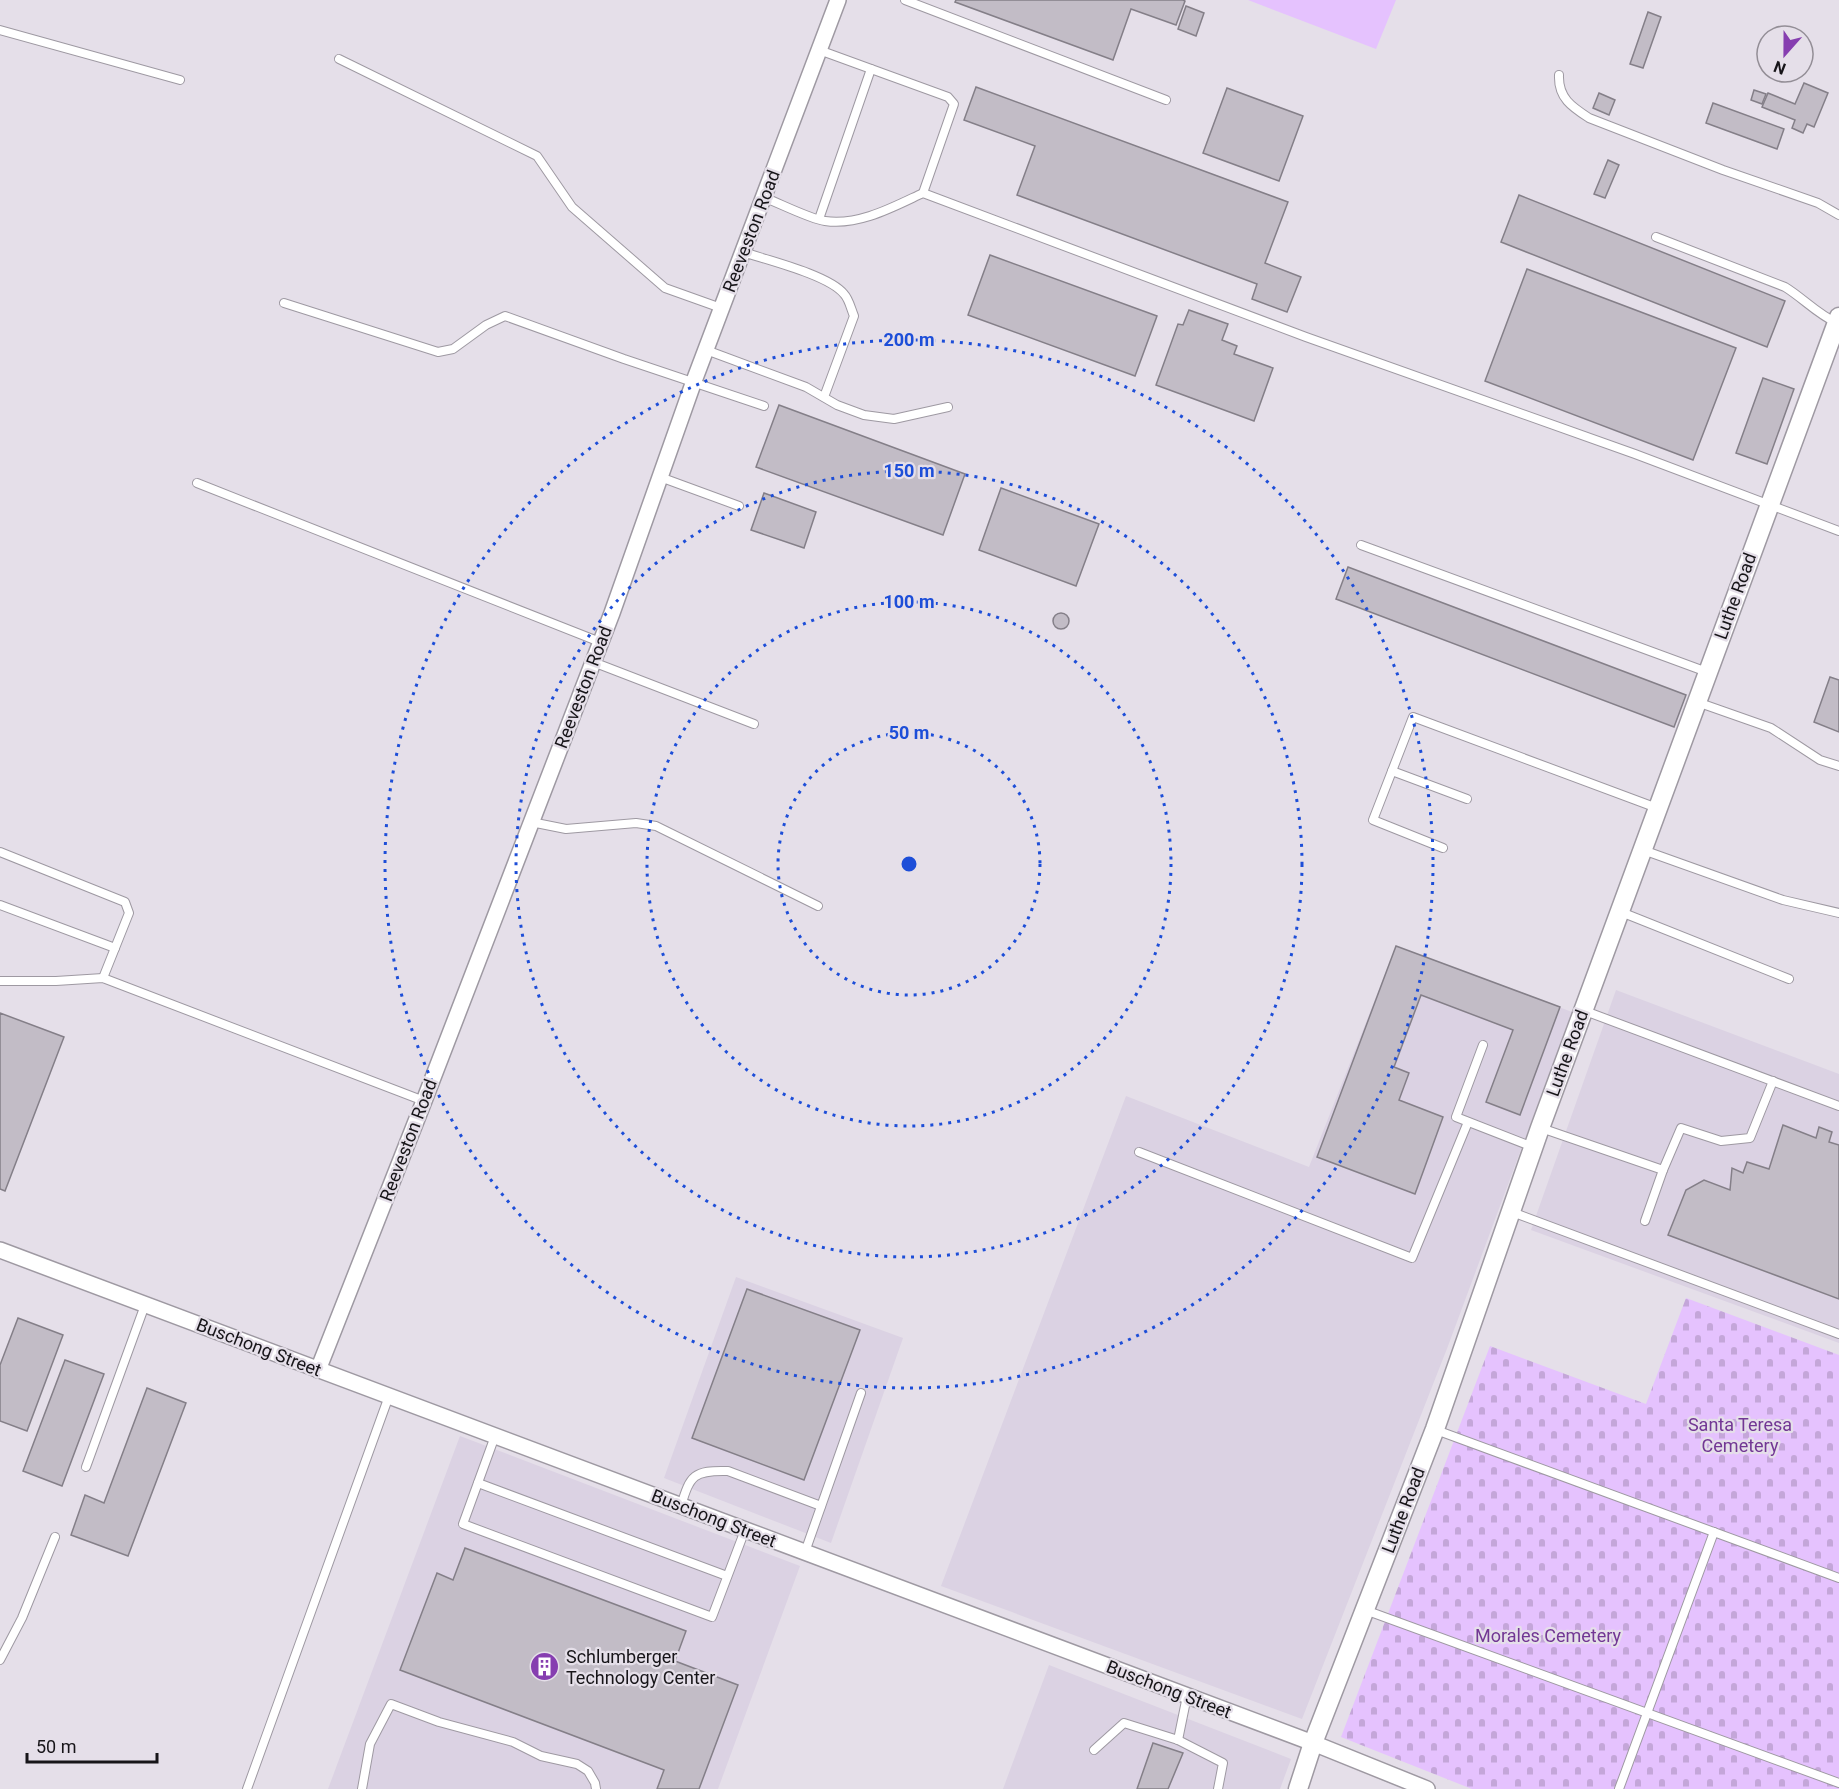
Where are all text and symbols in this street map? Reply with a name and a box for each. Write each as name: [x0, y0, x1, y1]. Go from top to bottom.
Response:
north arrow: [1755, 24, 1815, 84]
text: N: [1771, 57, 1788, 78]
street label: Reeveston Road: [718, 167, 784, 295]
text: 200 m: [883, 329, 935, 350]
text: 150 m: [883, 460, 935, 481]
street label: Luthe Road: [1710, 550, 1760, 642]
text: 100 m: [883, 591, 935, 612]
street label: Reeveston Road: [550, 623, 616, 751]
text: 50 m: [889, 722, 929, 743]
centre of rings: [899, 854, 919, 874]
street label: Luthe Road: [1542, 1007, 1592, 1099]
street label: Reeveston Road: [375, 1076, 441, 1204]
street label: Buschong Street: [194, 1314, 324, 1380]
park label: Santa Teresa Cemetery: [1688, 1414, 1792, 1456]
street label: Luthe Road: [1377, 1464, 1429, 1556]
street label: Buschong Street: [649, 1485, 779, 1551]
park label: Morales Cemetery: [1475, 1625, 1621, 1646]
place label: Schlumberger Technology Center: [566, 1646, 715, 1688]
building icon: Schlumberger Technology Center: [529, 1650, 561, 1682]
street label: Buschong Street: [1104, 1656, 1234, 1722]
scale bar: [27, 1726, 158, 1764]
text: 50 m: [36, 1736, 76, 1757]

